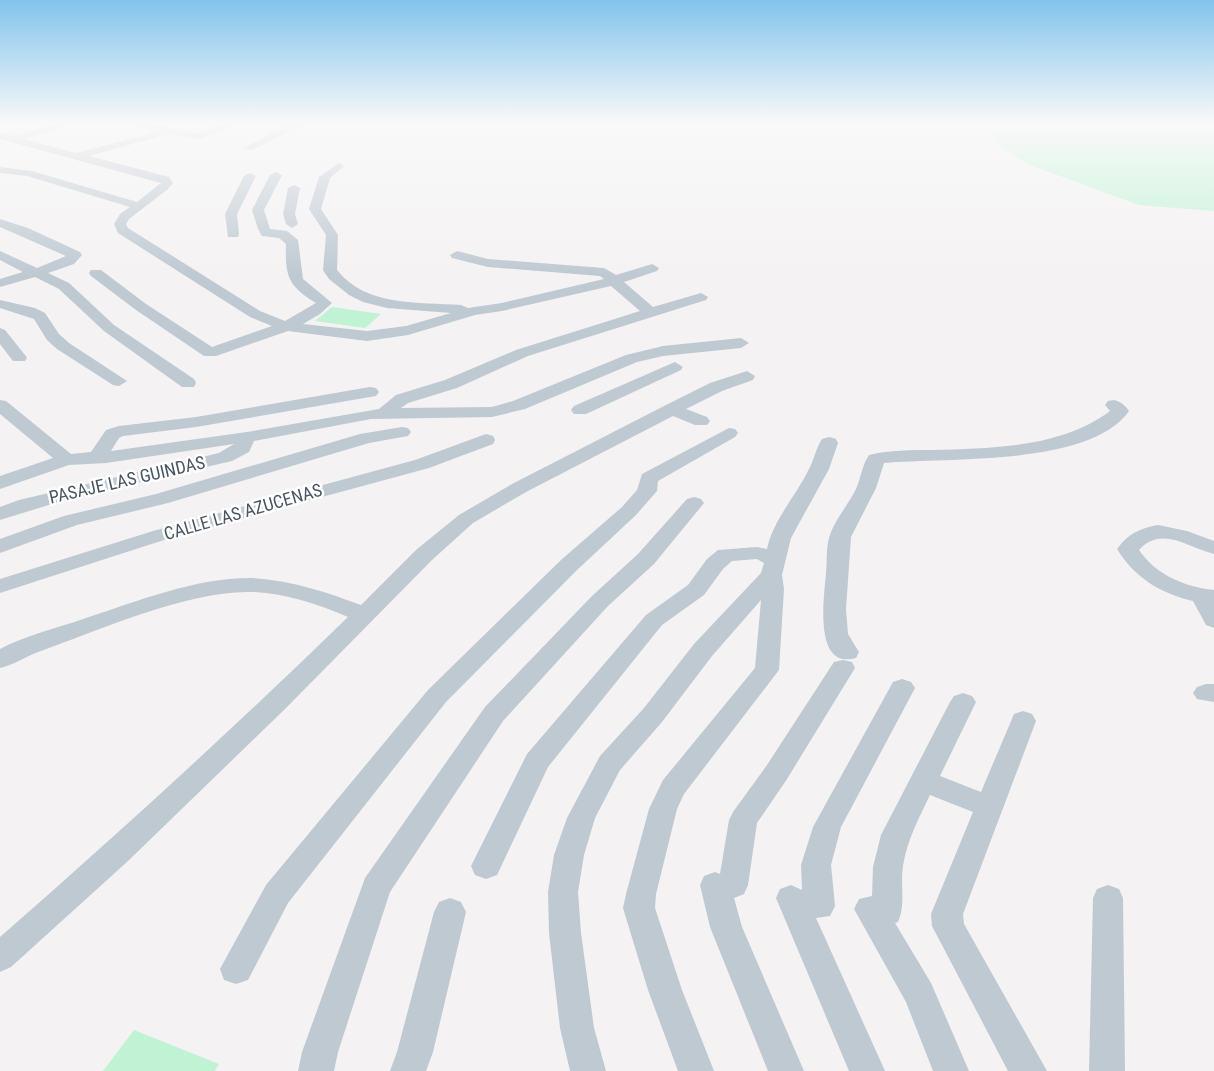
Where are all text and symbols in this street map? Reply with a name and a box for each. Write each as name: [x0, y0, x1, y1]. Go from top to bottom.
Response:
street label: PASAJE LAS GUINDAS: [47, 451, 207, 508]
street label: CALLE LAS AZUCENAS: [161, 479, 324, 544]

